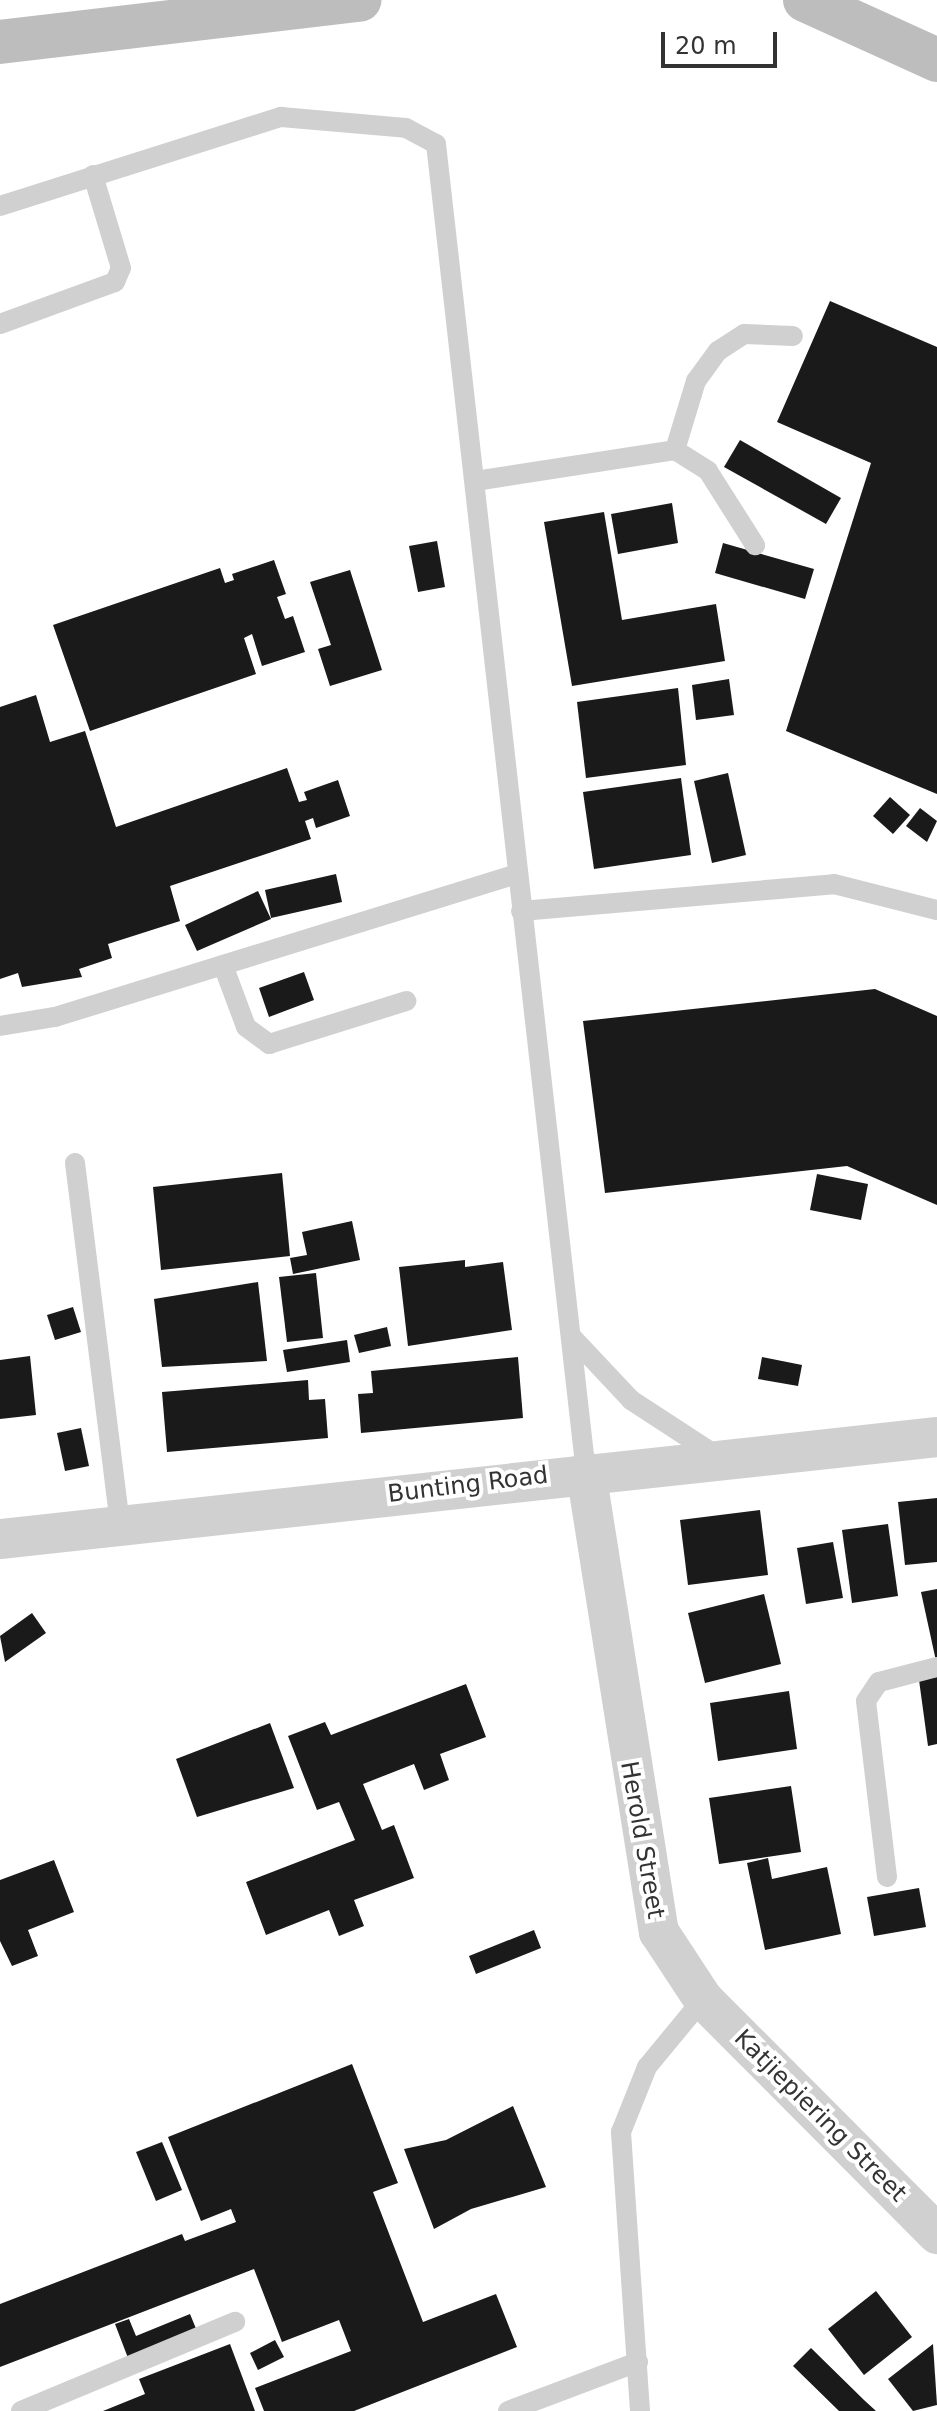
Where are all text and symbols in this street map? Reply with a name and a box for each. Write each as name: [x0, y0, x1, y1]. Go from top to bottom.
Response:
scale bar: [665, 16, 781, 66]
text: 20 m: [675, 32, 737, 60]
street label: Bunting Road: [386, 1461, 550, 1509]
street label: Herold Street: [614, 1759, 670, 1921]
street label: Katjiepiering Street: [728, 2024, 912, 2208]

